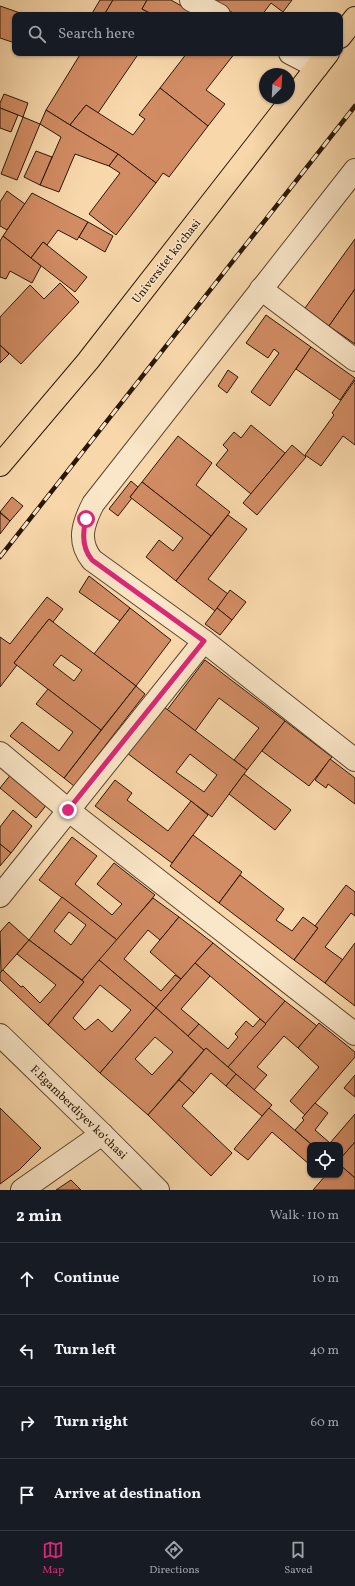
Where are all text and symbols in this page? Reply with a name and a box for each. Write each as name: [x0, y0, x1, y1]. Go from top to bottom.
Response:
search box: [12, 12, 343, 56]
icon: search: [26, 23, 48, 45]
text: Search here: [58, 24, 135, 45]
north arrow: [259, 68, 295, 104]
street label: Universitet kо‘chasi: [129, 216, 205, 307]
route start: [77, 510, 95, 528]
route end: [59, 801, 77, 819]
street label: F.Egamberdiyev kо‘chasi: [26, 1062, 131, 1164]
map controls: [307, 1142, 343, 1178]
button: locate: [307, 1142, 343, 1178]
text: 2 min: [16, 1205, 62, 1228]
text: Walk · 110 m: [270, 1207, 339, 1225]
icon: ahead: [16, 1268, 38, 1290]
text: Continue: [54, 1268, 119, 1289]
text: 10 m: [312, 1270, 339, 1288]
icon: left: [16, 1340, 38, 1362]
text: Turn left: [54, 1340, 116, 1361]
text: 40 m: [310, 1342, 339, 1360]
icon: right: [16, 1412, 38, 1434]
text: Turn right: [54, 1412, 128, 1433]
text: 60 m: [311, 1414, 339, 1432]
icon: arrive: [16, 1484, 38, 1506]
text: Arrive at destination: [54, 1484, 201, 1505]
tab: Map: [42, 1539, 64, 1578]
tab: Directions: [149, 1539, 200, 1578]
tab: Saved: [284, 1539, 313, 1578]

